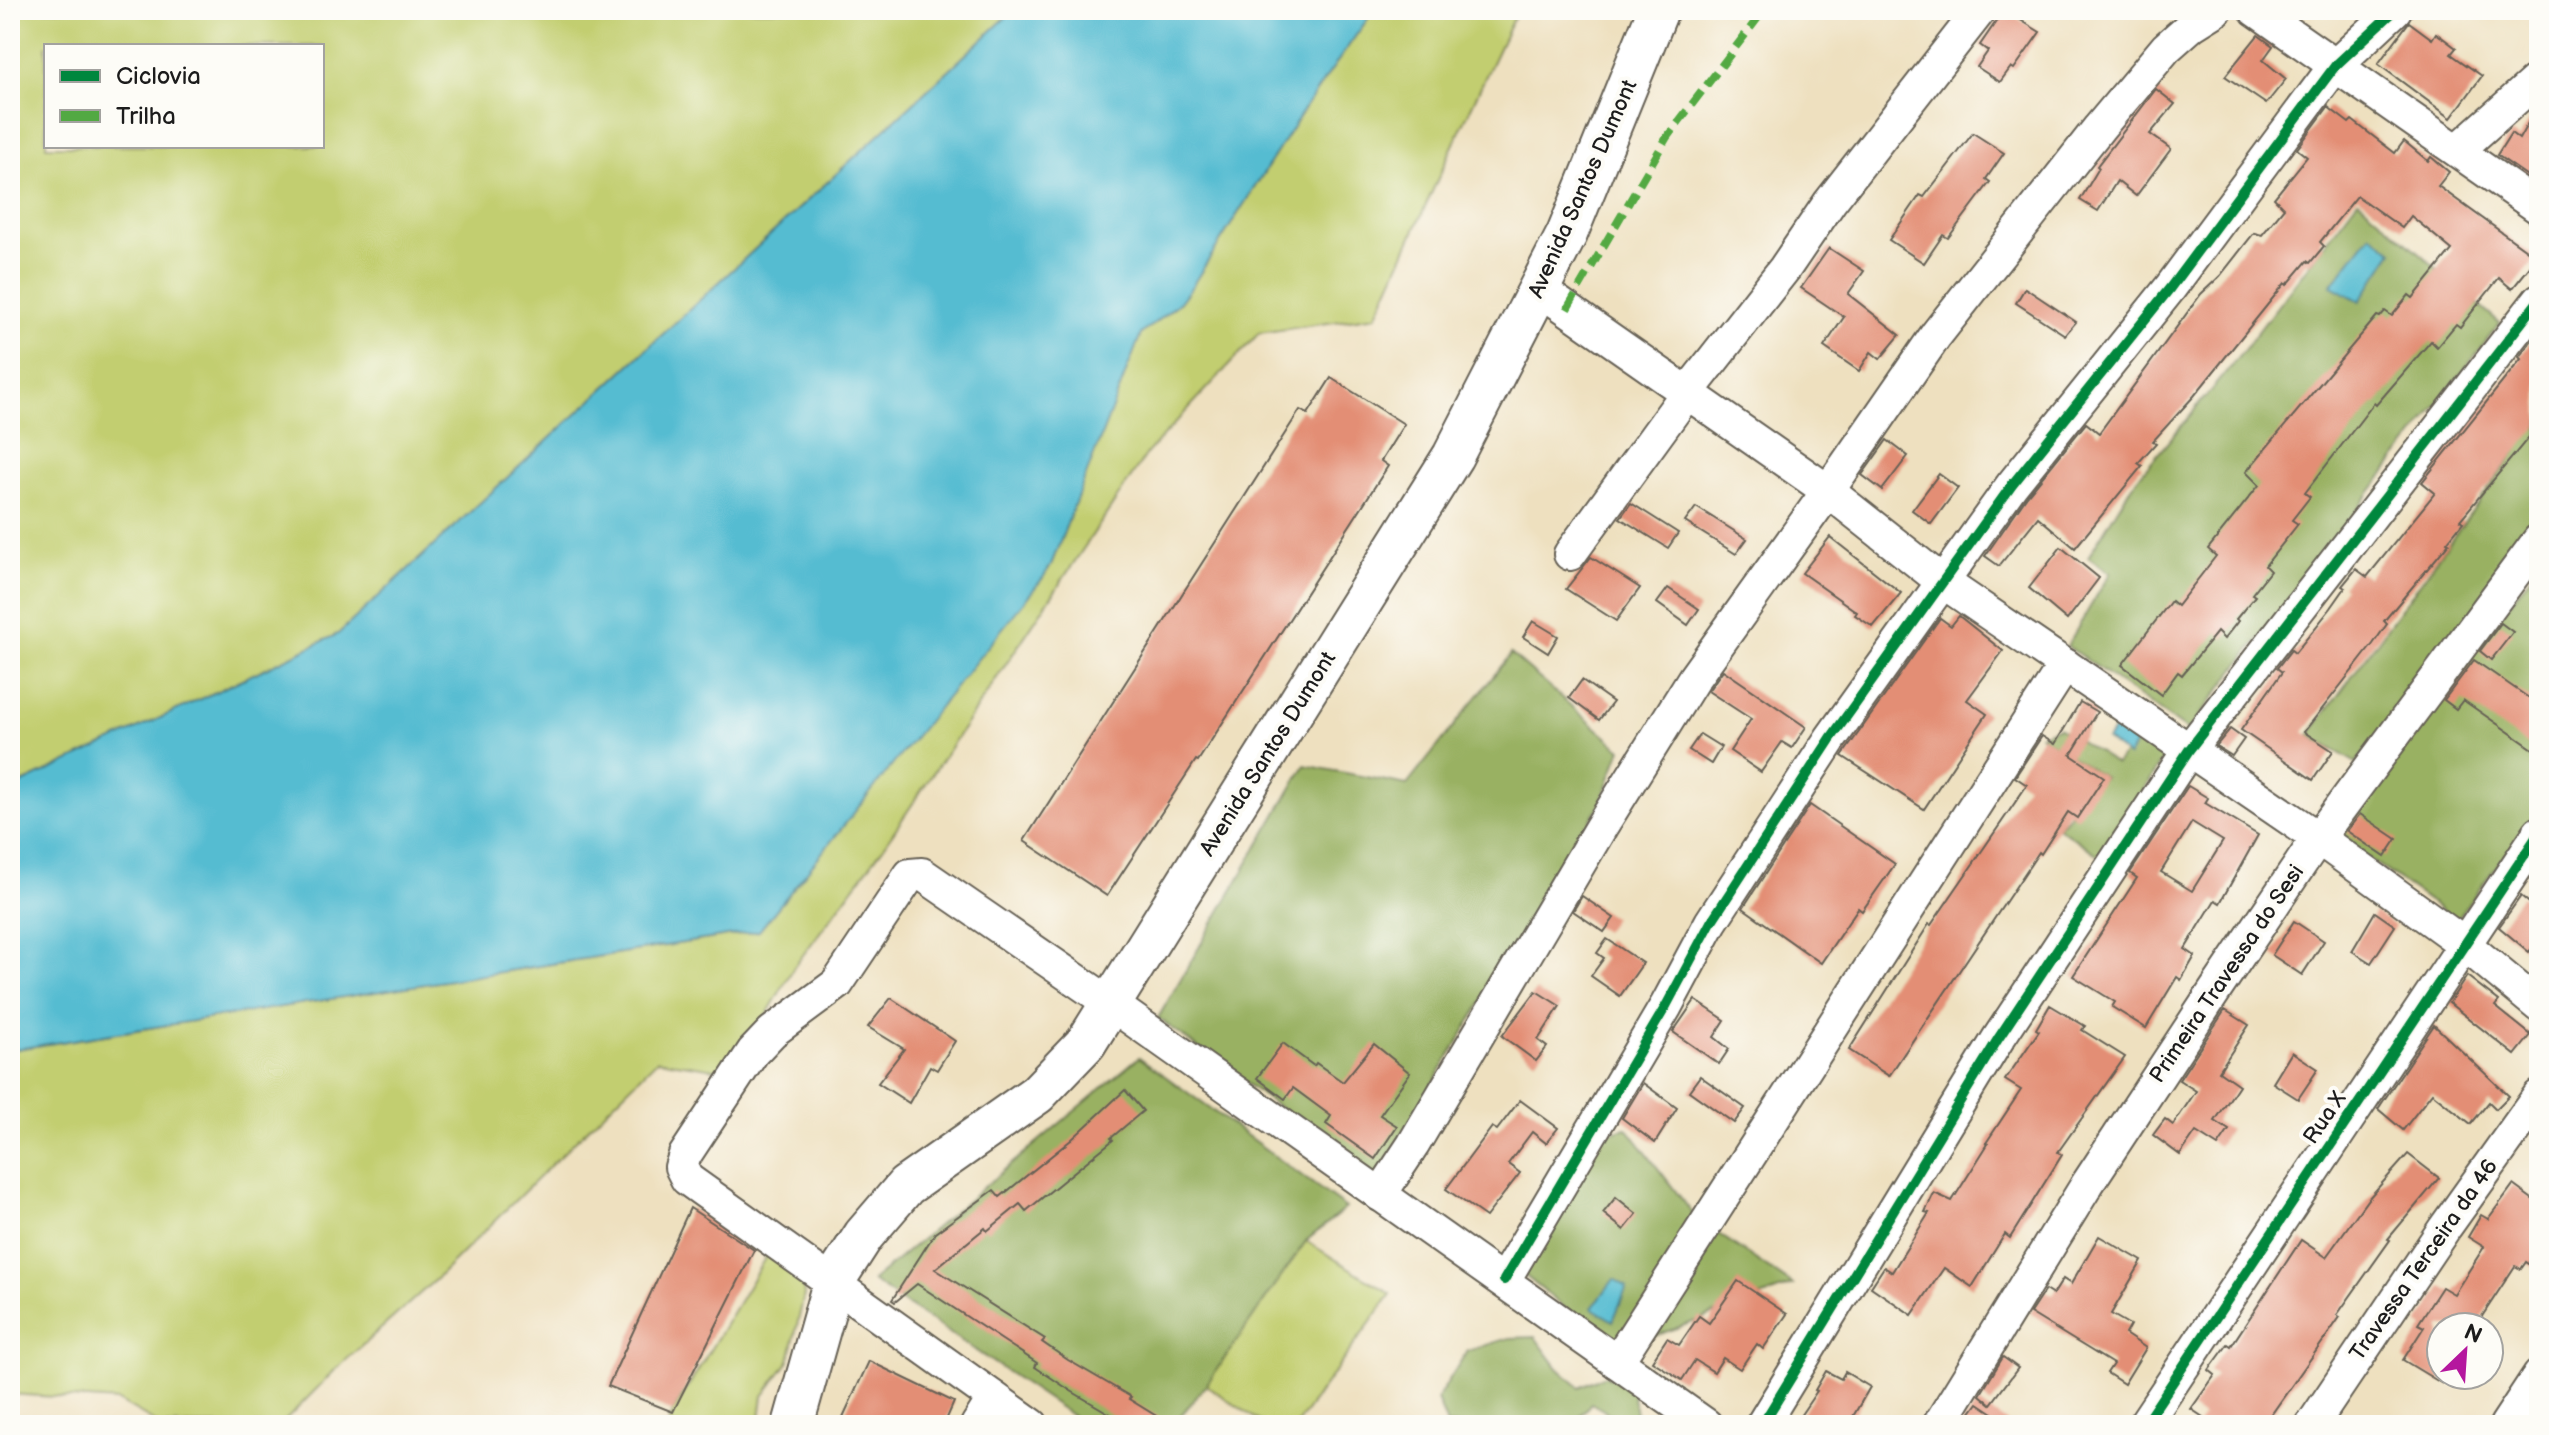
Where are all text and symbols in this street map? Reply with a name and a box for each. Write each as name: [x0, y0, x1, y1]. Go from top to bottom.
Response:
legend: [44, 44, 324, 148]
text: Ciclovia: [116, 62, 201, 91]
street label: Avenida Santos Dumont: [1523, 75, 1643, 302]
text: Trilha: [116, 102, 176, 131]
street label: Avenida Santos Dumont: [1194, 647, 1342, 861]
street label: Primeira Travessa do Sesi: [2144, 860, 2310, 1088]
street label: Rua X: [2298, 1086, 2353, 1149]
street label: Travessa Terceira da 46: [2344, 1154, 2504, 1366]
north arrow: [2425, 1311, 2505, 1391]
text: N: [2460, 1319, 2486, 1350]

